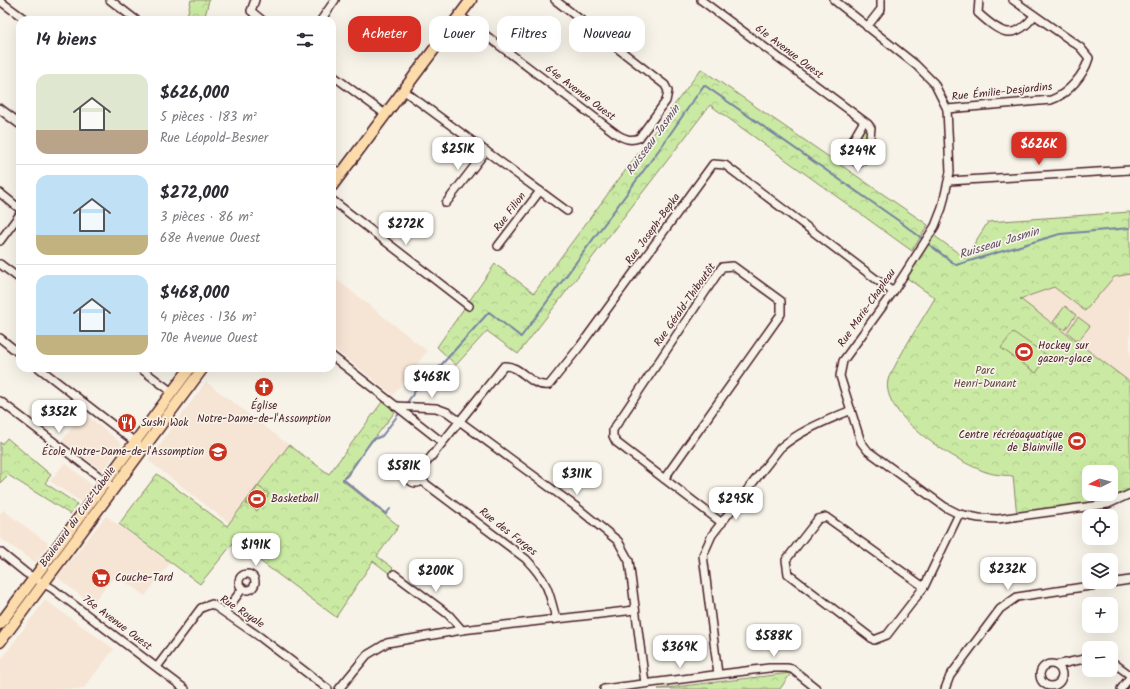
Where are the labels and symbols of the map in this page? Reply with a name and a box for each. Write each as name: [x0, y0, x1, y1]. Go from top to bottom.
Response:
street label: 61e Avenue Ouest: [751, 20, 828, 84]
street label: 64e Avenue Ouest: [541, 60, 620, 126]
street label: Rue Émilie-Desjardins: [951, 78, 1054, 106]
water label: Ruisseau Jasmin: [621, 100, 686, 179]
pin: $626K: [1011, 132, 1067, 166]
pin: $251K: [430, 137, 486, 171]
pin: $249K: [830, 139, 886, 173]
street label: Rue Filion: [489, 188, 531, 236]
street label: Rue Joseph-Bepka: [621, 189, 685, 269]
pin: $272K: [378, 212, 434, 246]
water label: Ruisseau Jasmin: [957, 221, 1043, 264]
street label: Rue Gérald-Thiboutôt: [649, 259, 721, 351]
street label: Rue Marie-Chapleau: [833, 265, 901, 351]
place label: Hockey sur gazon-glace: [1037, 337, 1092, 368]
sports icon: Hockey sur gazon-glace: [1013, 341, 1035, 363]
park label: Parc Henri-Dunant: [953, 362, 1017, 393]
pin: $468K: [404, 365, 460, 399]
church icon: Église Notre-Dame-de-l'Assomption: [253, 376, 275, 398]
place label: Église Notre-Dame-de-l'Assomption: [197, 397, 331, 428]
pin: $352K: [31, 400, 87, 434]
restaurant icon: Sushi Wok: [116, 412, 138, 434]
place label: Sushi Wok: [141, 414, 189, 432]
place label: Centre récréoaquatique de Blainville: [958, 426, 1063, 457]
sports icon: Centre récréoaquatique de Blainville: [1066, 430, 1088, 452]
school or university icon: École Notre-Dame-de-l'Assomption: [207, 441, 229, 463]
place label: École Notre-Dame-de-l'Assomption: [42, 443, 204, 461]
pin: $581K: [376, 454, 432, 488]
pin: $311K: [549, 462, 605, 496]
street label: Boulevard du Curé-Labelle: [35, 463, 121, 571]
north arrow: [1082, 465, 1118, 501]
pin: $295K: [708, 487, 764, 521]
sports icon: Basketball: [246, 488, 268, 510]
place label: Basketball: [271, 490, 319, 508]
street label: Rue des Forges: [475, 503, 541, 561]
pin: $191K: [228, 533, 284, 567]
pin: $232K: [980, 557, 1036, 591]
pin: $200K: [408, 559, 464, 593]
supermarket icon: Couche-Tard: [90, 567, 112, 589]
place label: Couche-Tard: [115, 569, 173, 587]
street label: 76e Avenue Ouest: [78, 591, 156, 656]
street label: Rue Royale: [216, 591, 268, 633]
pin: $588K: [746, 624, 802, 658]
pin: $369K: [652, 635, 708, 669]

